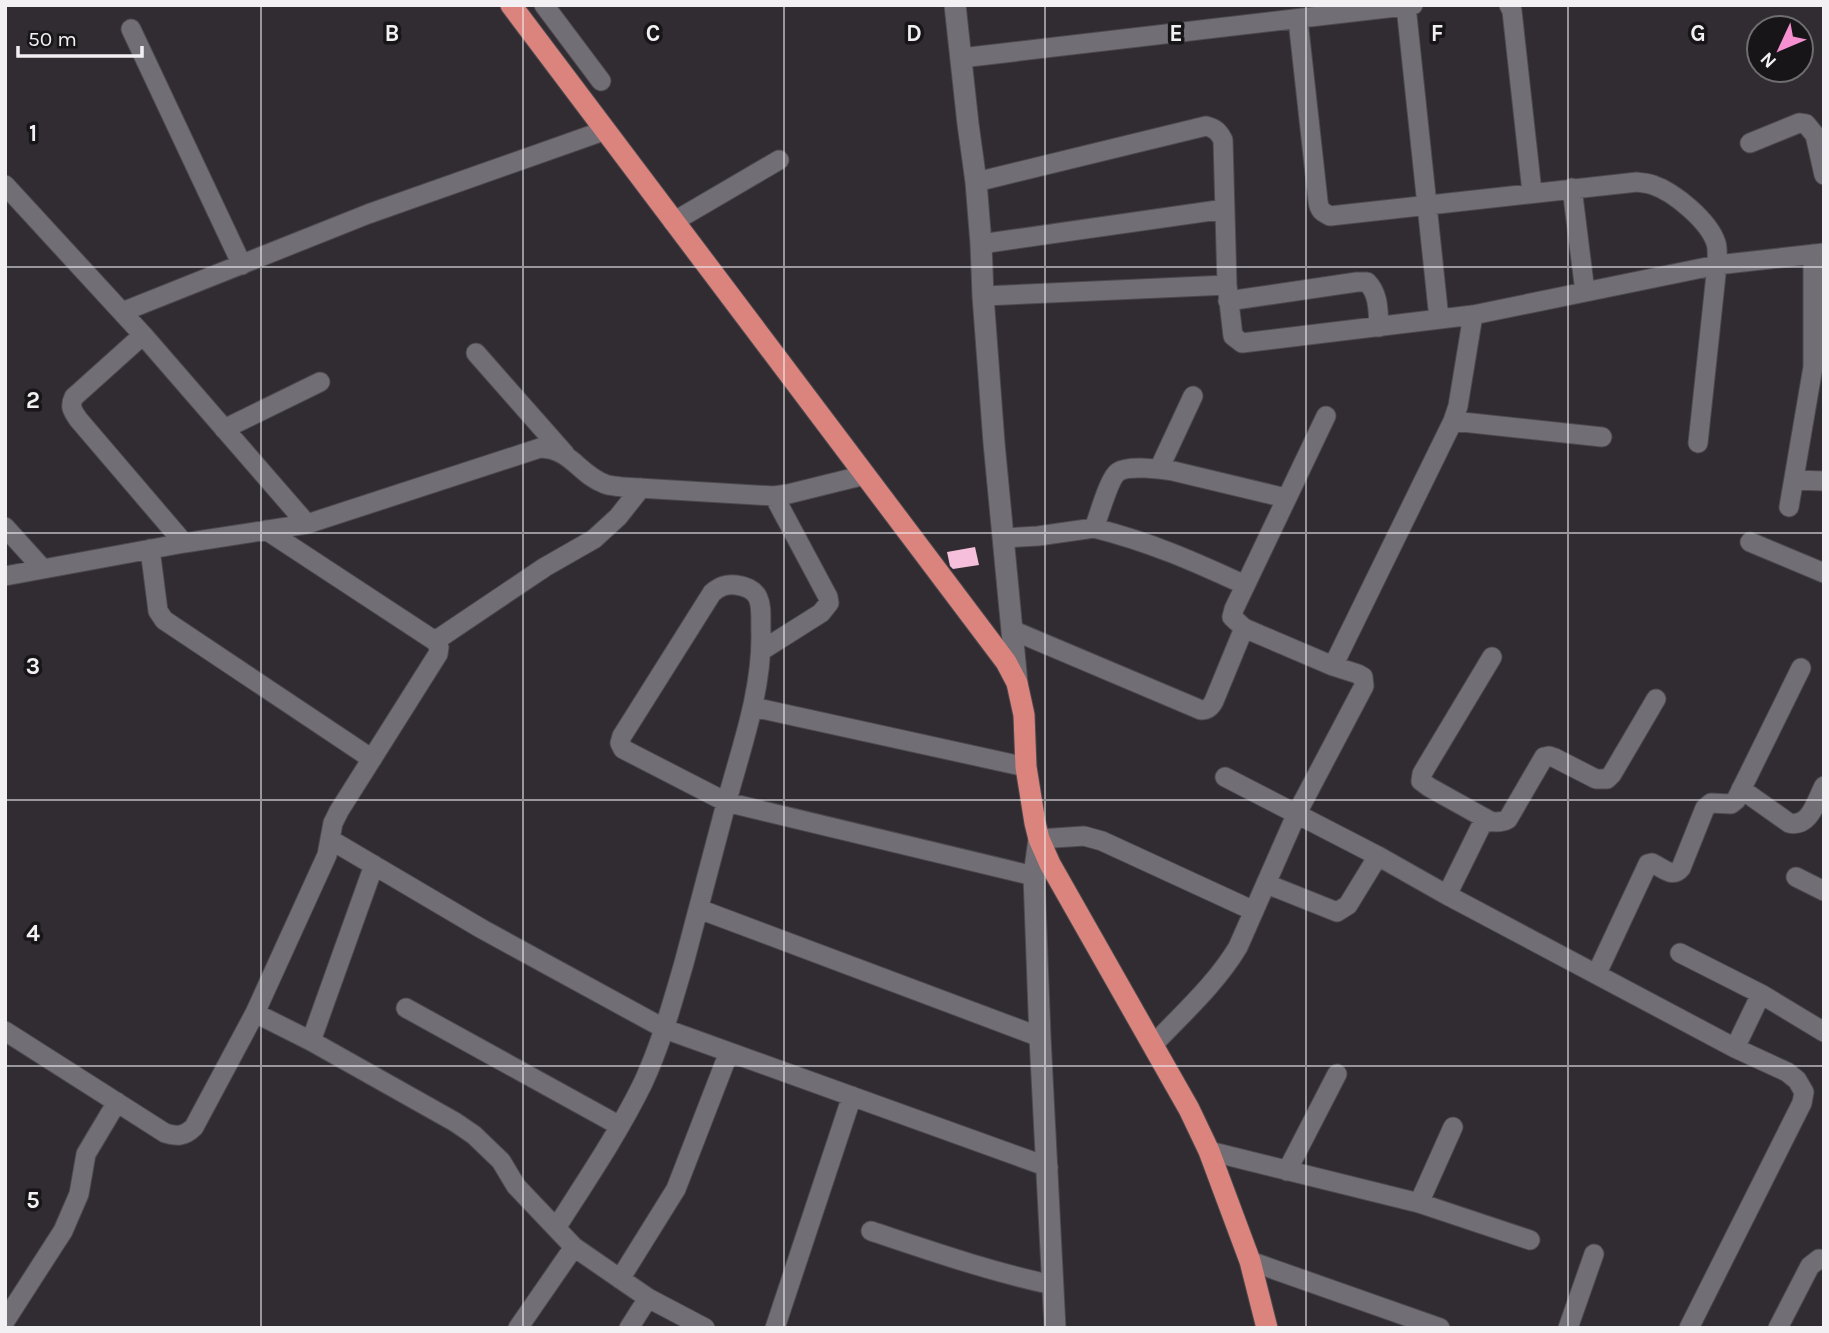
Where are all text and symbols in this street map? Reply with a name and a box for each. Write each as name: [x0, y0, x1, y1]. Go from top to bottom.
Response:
scale bar: [18, 14, 142, 58]
north arrow: [1745, 14, 1815, 84]
text: B: [385, 20, 399, 47]
text: C: [646, 20, 660, 47]
text: D: [906, 20, 922, 47]
text: E: [1169, 20, 1183, 47]
text: F: [1431, 20, 1443, 47]
text: G: [1690, 20, 1706, 47]
text: 50 m: [28, 27, 77, 51]
text: N: [1756, 48, 1781, 73]
text: 1: [29, 120, 37, 147]
text: 2: [26, 387, 40, 414]
text: 3: [26, 653, 40, 680]
text: 4: [26, 920, 40, 947]
text: 5: [26, 1187, 40, 1214]

